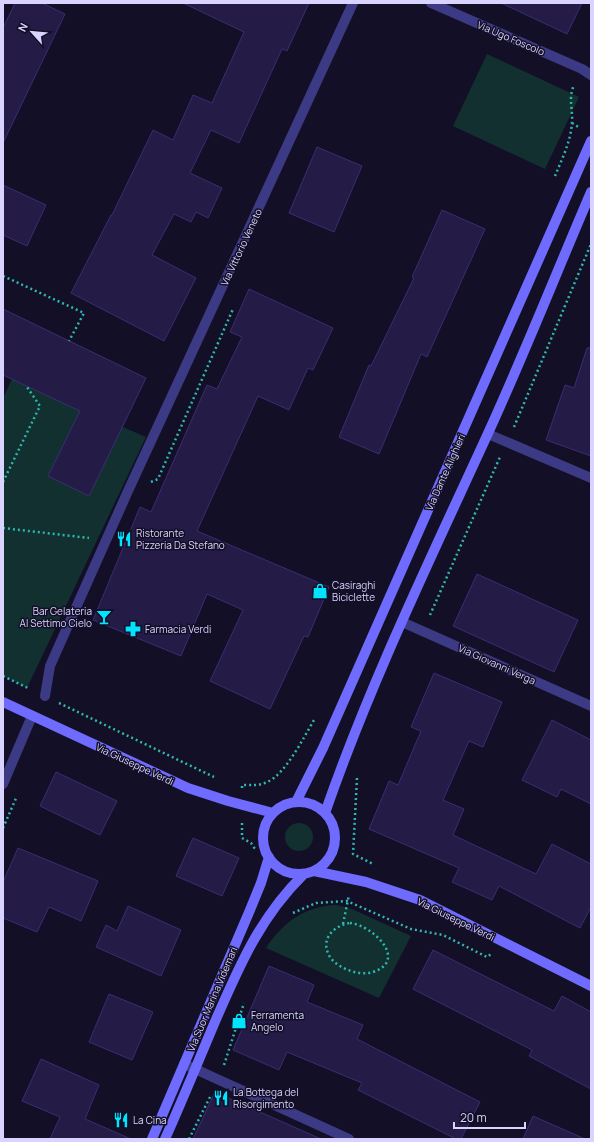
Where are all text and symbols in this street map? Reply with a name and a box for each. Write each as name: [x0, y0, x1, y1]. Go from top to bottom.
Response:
north arrow: [12, 12, 52, 52]
street label: Via Ugo Foscolo: [475, 17, 547, 59]
text: N: [14, 20, 31, 34]
street label: Via Vittorio Veneto: [217, 206, 265, 288]
street label: Via Dante Alighieri: [422, 431, 468, 513]
place label: Ristorante Pizzeria Da Stefano: [136, 526, 225, 552]
restaurant icon: Ristorante Pizzeria Da Stefano: [115, 530, 133, 548]
place label: Casiraghi Biciclette: [332, 578, 375, 604]
shop icon: Casiraghi Biciclette: [311, 582, 329, 600]
place label: Bar Gelateria Al Settimo Cielo: [20, 604, 92, 630]
bar icon: Bar Gelateria Al Settimo Cielo: [95, 608, 113, 626]
pharmacy icon: Farmacia Verdi: [124, 620, 142, 638]
place label: Farmacia Verdi: [145, 622, 211, 636]
street label: Via Giovanni Verga: [456, 641, 538, 687]
street label: Via Giuseppe Verdi: [94, 740, 176, 788]
street label: Via Giuseppe Verdi: [415, 894, 497, 944]
street label: Via Suor Marina Videmari: [184, 944, 240, 1054]
place label: Ferramenta Angelo: [251, 1008, 304, 1034]
shop icon: Ferramenta Angelo: [230, 1012, 248, 1030]
place label: La Bottega del Risorgimento: [233, 1085, 299, 1111]
restaurant icon: La Bottega del Risorgimento: [212, 1089, 230, 1107]
scale bar: [454, 1104, 525, 1130]
text: 20 m: [460, 1109, 487, 1126]
restaurant icon: La Cina: [112, 1111, 130, 1129]
place label: La Cina: [133, 1113, 167, 1127]

